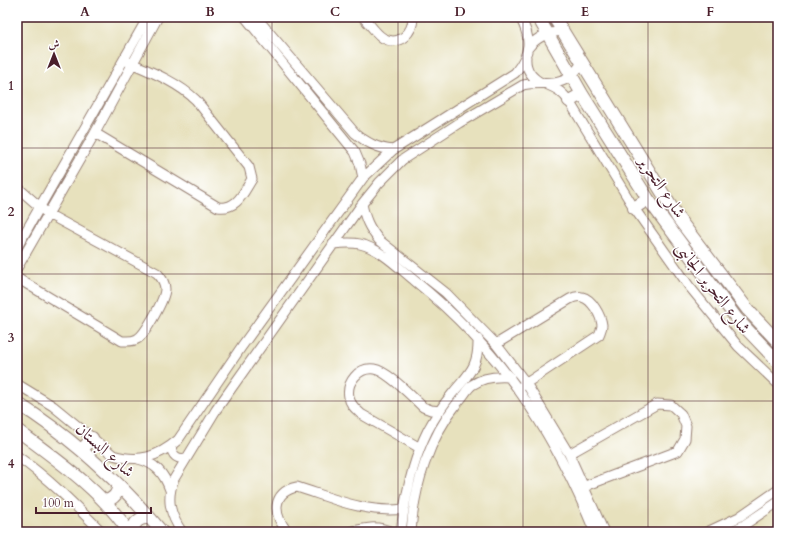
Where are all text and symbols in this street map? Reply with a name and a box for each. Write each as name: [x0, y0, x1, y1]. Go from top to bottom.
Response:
text: A: [80, 3, 90, 21]
text: B: [205, 3, 215, 21]
text: C: [330, 3, 340, 21]
text: D: [454, 3, 466, 21]
text: E: [581, 3, 589, 21]
text: F: [706, 3, 714, 21]
north arrow: [34, 34, 74, 74]
text: ش: [49, 37, 60, 52]
text: 1: [8, 77, 14, 95]
street label: شارع التحرير: [630, 150, 691, 224]
text: 2: [8, 203, 15, 221]
street label: شارع التحرير الجانبى: [668, 237, 756, 340]
text: 3: [8, 329, 15, 347]
street label: شارع البستان: [69, 417, 140, 484]
text: 4: [8, 455, 15, 473]
scale bar: [36, 489, 151, 515]
text: 100 m: [42, 495, 75, 511]

